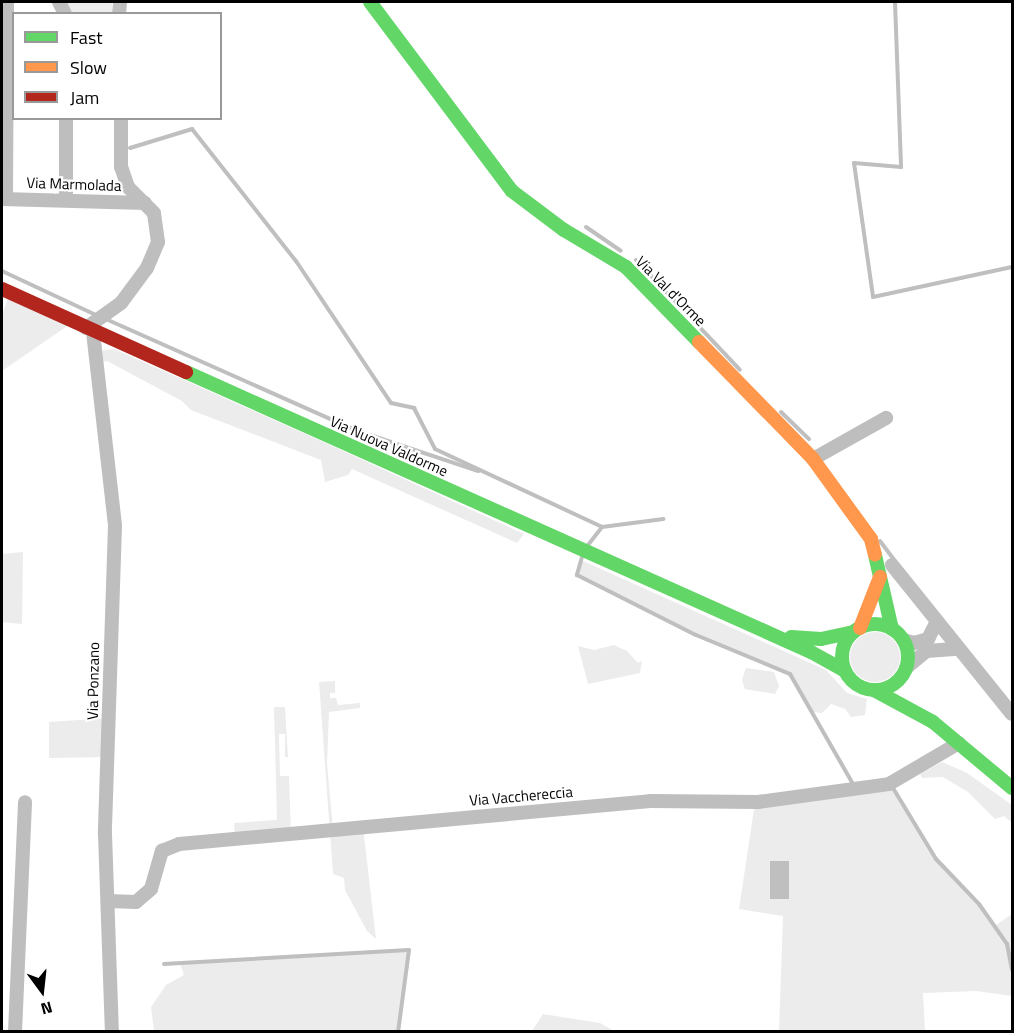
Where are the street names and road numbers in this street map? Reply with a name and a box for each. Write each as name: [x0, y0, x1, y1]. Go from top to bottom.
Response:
street label: Via Marmolada: [26, 173, 122, 195]
street label: Via Val d'Orme: [632, 252, 710, 330]
street label: Via Nuova Valdorme: [327, 412, 451, 480]
street label: Via Ponzano: [83, 642, 103, 720]
street label: Via Vacchereccia: [469, 783, 573, 809]

